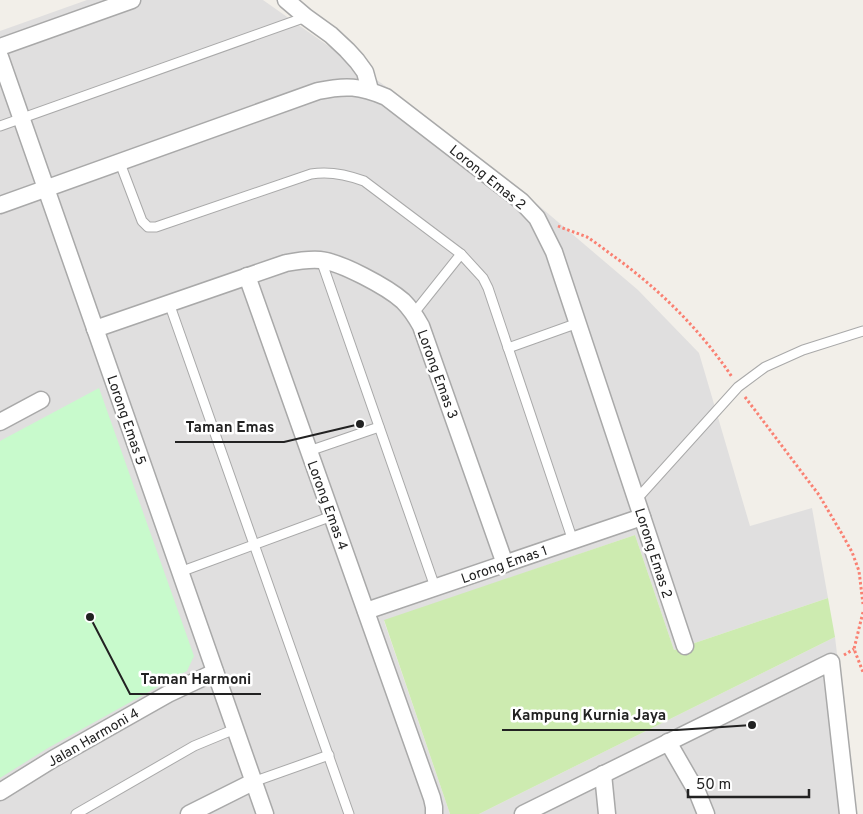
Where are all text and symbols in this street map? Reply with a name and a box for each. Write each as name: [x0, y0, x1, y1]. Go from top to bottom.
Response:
street label: Lorong Emas 2: [445, 142, 529, 214]
street label: Lorong Emas 3: [413, 328, 461, 421]
street label: Lorong Emas 5: [102, 373, 149, 468]
callout: Taman Emas: [175, 412, 284, 442]
text: Taman Emas: [186, 419, 274, 438]
street label: Lorong Emas 4: [303, 459, 351, 553]
street label: Lorong Emas 2: [630, 506, 675, 601]
street label: Lorong Emas 1: [459, 543, 550, 588]
callout: Taman Harmoni: [130, 664, 261, 694]
text: Taman Harmoni: [141, 671, 251, 690]
callout: Kampung Kurnia Jaya: [502, 700, 677, 730]
street label: Jalan Harmoni 4: [45, 705, 143, 771]
text: Kampung Kurnia Jaya: [512, 707, 666, 726]
scale bar: [688, 766, 809, 798]
text: 50 m: [696, 776, 731, 795]

